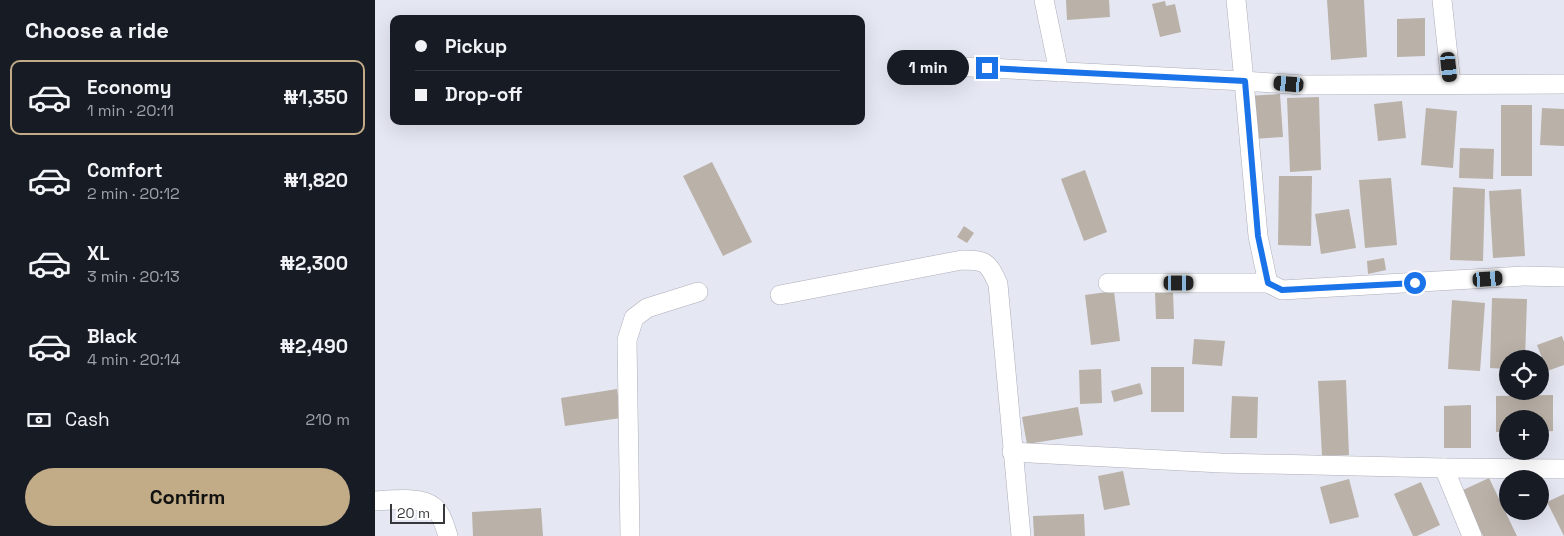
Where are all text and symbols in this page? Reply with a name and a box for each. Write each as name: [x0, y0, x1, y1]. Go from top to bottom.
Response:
text: Choose a ride: [25, 16, 169, 44]
text: Pickup: [445, 34, 507, 59]
callout: 1 min: [887, 50, 969, 86]
car: [1439, 51, 1458, 83]
text: 1 min: [908, 57, 948, 78]
route end: [976, 57, 998, 79]
icon: car: [27, 75, 72, 120]
text: Economy: [87, 75, 171, 100]
car: [1273, 75, 1304, 93]
text: Drop-off: [445, 82, 523, 107]
text: ₦1,350: [283, 85, 348, 110]
text: 1 min · 20:11: [87, 100, 174, 121]
icon: car: [27, 158, 72, 203]
text: Comfort: [87, 158, 163, 183]
text: ₦1,820: [284, 168, 348, 193]
text: 2 min · 20:12: [87, 183, 180, 204]
icon: car: [27, 241, 72, 286]
text: XL: [87, 241, 110, 266]
text: ₦2,300: [280, 251, 348, 276]
text: 3 min · 20:13: [87, 266, 180, 287]
car: [1472, 270, 1503, 288]
route start: [1404, 272, 1426, 294]
car: [1164, 276, 1194, 291]
icon: car: [27, 324, 72, 369]
text: Black: [87, 324, 137, 349]
text: ₦2,490: [280, 334, 348, 359]
text: 4 min · 20:14: [87, 349, 180, 370]
map controls: [1499, 350, 1549, 520]
button: locate: [1499, 350, 1549, 400]
icon: cash: [25, 406, 53, 434]
text: Cash: [65, 407, 110, 432]
text: 210 m: [306, 409, 350, 430]
button: +: [1499, 410, 1549, 460]
button: Confirm: [25, 468, 350, 526]
button: −: [1499, 470, 1549, 520]
scale bar: [390, 501, 445, 524]
text: 20 m: [397, 504, 430, 522]

